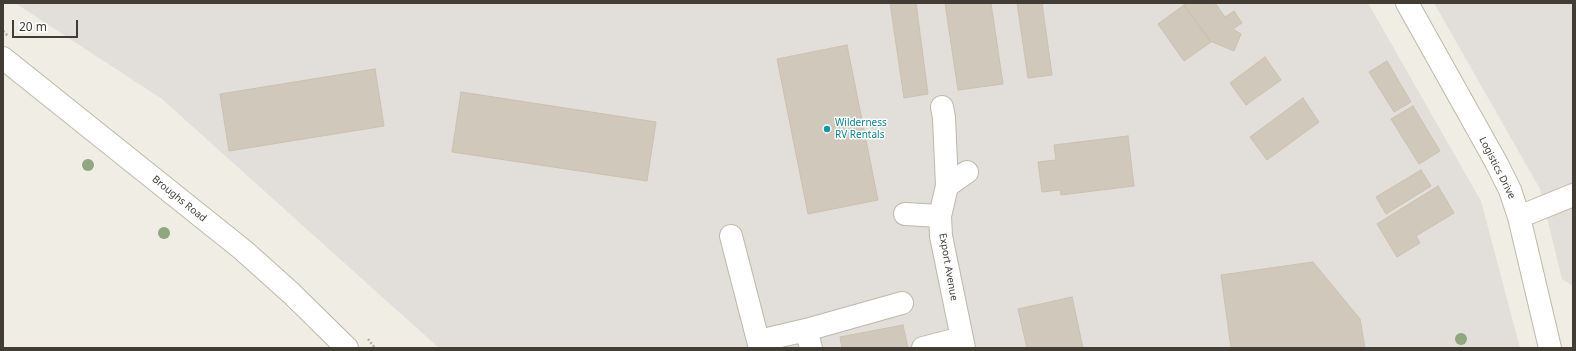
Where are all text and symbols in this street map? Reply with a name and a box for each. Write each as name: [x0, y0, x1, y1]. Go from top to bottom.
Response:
scale bar: [14, 12, 80, 38]
text: 20 m: [19, 18, 47, 35]
place label: Wilderness RV Rentals: [835, 117, 887, 140]
marker: Wilderness RV Rentals: [822, 124, 832, 134]
street label: Logistics Drive: [1476, 135, 1518, 201]
street label: Broughs Road: [149, 173, 209, 225]
street label: Export Avenue: [936, 232, 960, 302]

